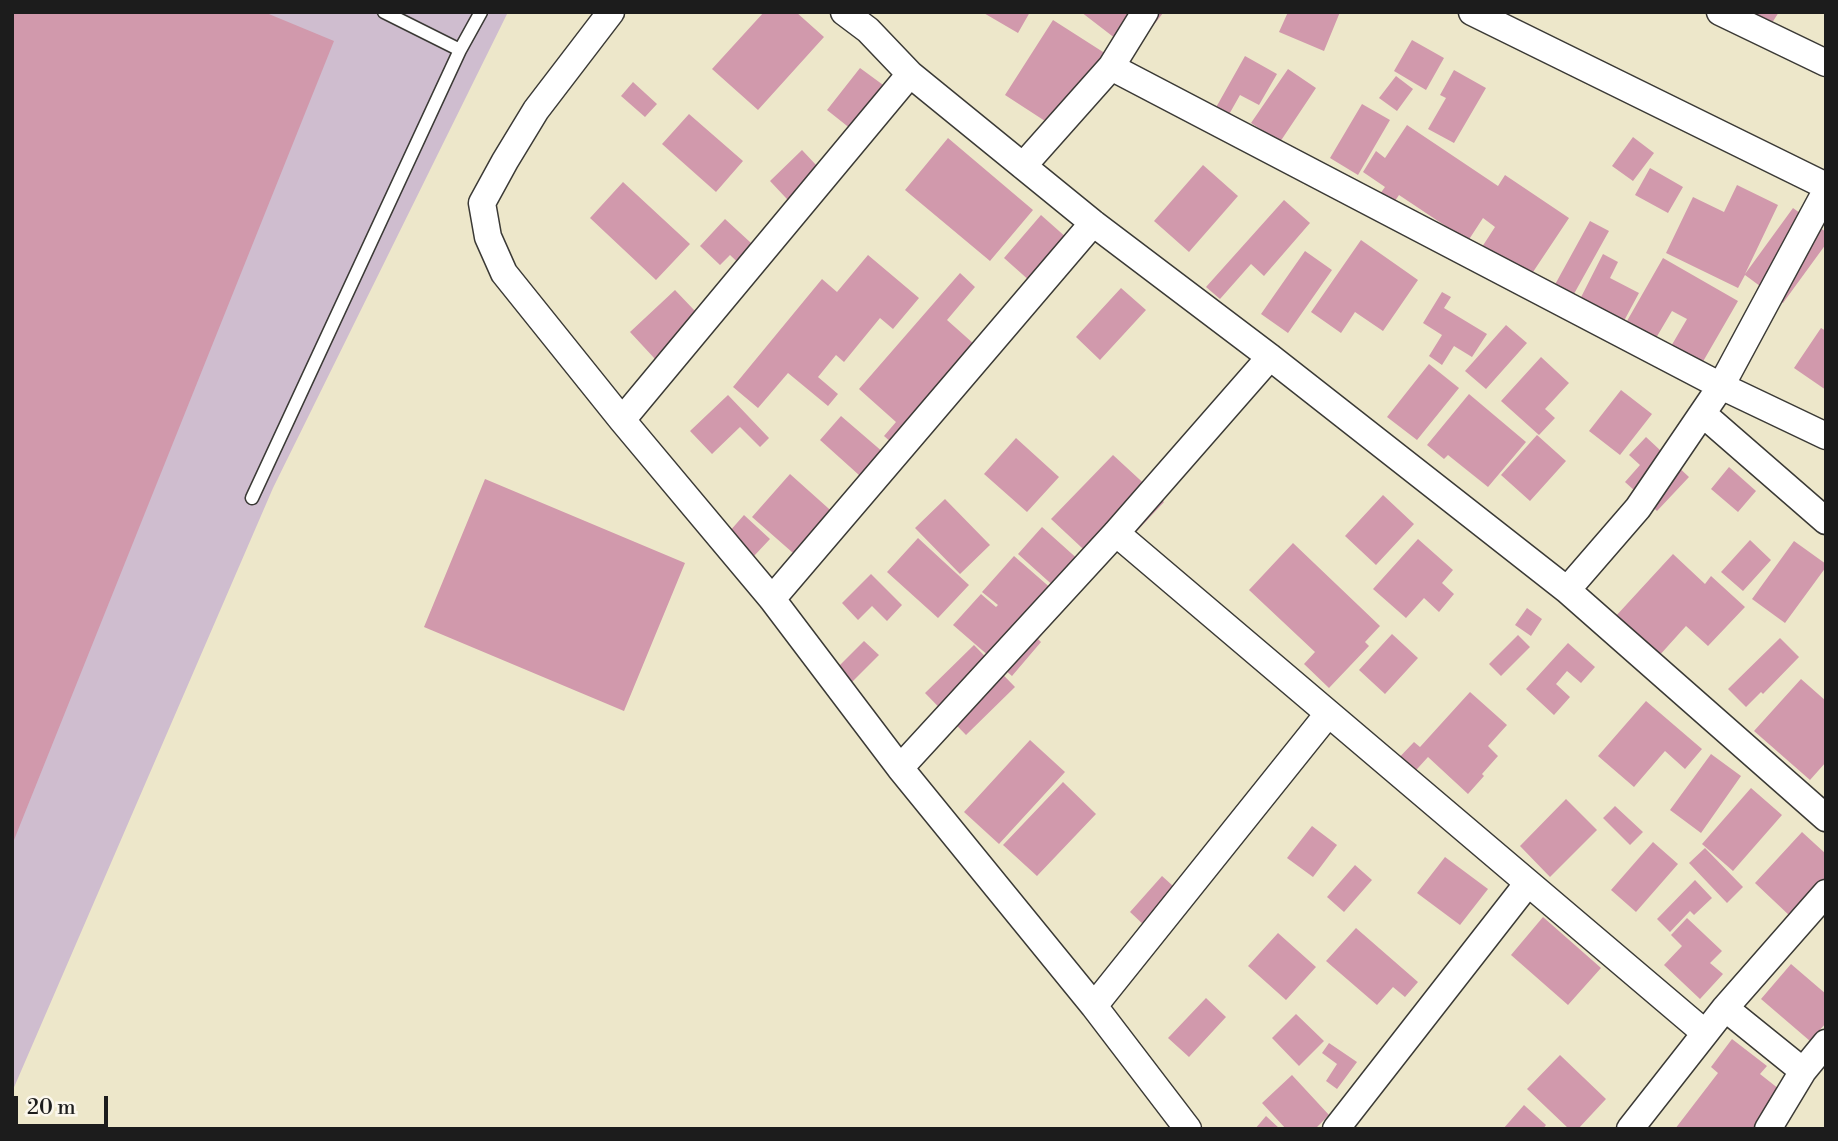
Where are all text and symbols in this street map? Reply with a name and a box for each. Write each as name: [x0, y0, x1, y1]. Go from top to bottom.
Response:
scale bar: [18, 1082, 112, 1126]
text: 20 m: [27, 1095, 76, 1121]

